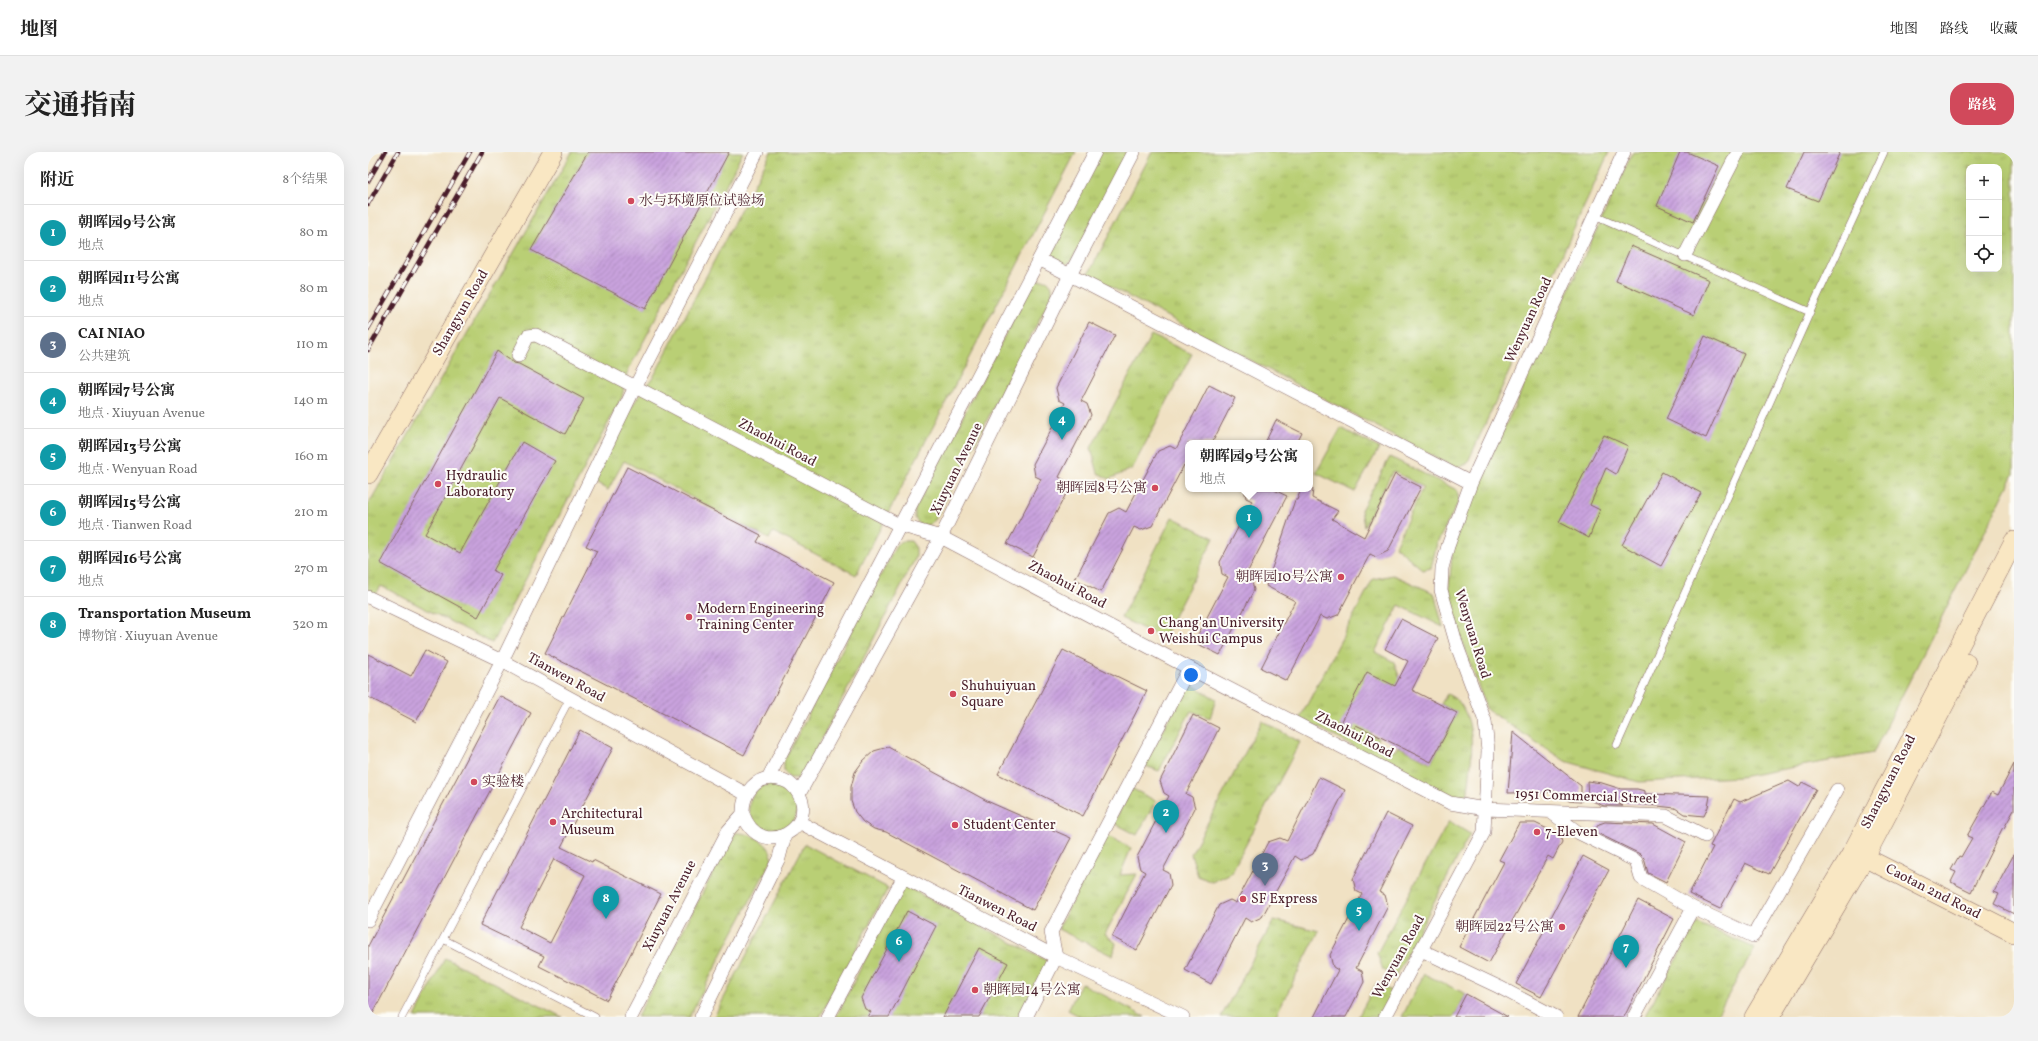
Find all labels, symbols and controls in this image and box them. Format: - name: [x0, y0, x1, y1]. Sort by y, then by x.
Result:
- text: 地图: [20, 17, 58, 43]
- text: 地图: [1890, 20, 1918, 39]
- text: 路线: [1940, 20, 1968, 39]
- text: 收藏: [1990, 20, 2018, 39]
- button: 路线: [1950, 83, 2014, 125]
- text: 交通指南: [24, 87, 136, 126]
- map controls: [1966, 164, 2002, 272]
- button: +: [1966, 164, 2002, 200]
- text: 附近: [40, 169, 74, 192]
- text: 8个结果: [282, 171, 328, 189]
- place label: 水与环境原位试验场: [639, 192, 765, 211]
- marker: 水与环境原位试验场: [626, 196, 636, 206]
- button: −: [1966, 200, 2002, 236]
- text: 朝晖园9号公寓: [78, 213, 176, 234]
- text: 1: [50, 224, 56, 242]
- text: 80 m: [299, 224, 328, 242]
- button: locate: [1966, 236, 2002, 272]
- text: 地点: [78, 237, 104, 255]
- street label: Shangyun Road: [429, 266, 493, 360]
- text: 朝晖园11号公寓: [78, 269, 180, 290]
- street label: Wenyuan Road: [1501, 274, 1557, 366]
- text: 2: [50, 280, 56, 298]
- text: 80 m: [299, 280, 328, 298]
- text: 地点: [78, 293, 104, 311]
- text: CAI NIAO: [78, 324, 145, 345]
- text: 3: [50, 336, 56, 354]
- text: 110 m: [296, 336, 328, 354]
- text: 公共建筑: [78, 348, 130, 366]
- text: 朝晖园7号公寓: [78, 381, 175, 402]
- text: 4: [49, 392, 57, 410]
- text: 140 m: [294, 392, 328, 410]
- text: 地点 · Xiuyuan Avenue: [78, 405, 205, 423]
- pin: 4: [1049, 407, 1075, 440]
- street label: Zhaohui Road: [734, 414, 820, 472]
- street label: Xiuyuan Avenue: [926, 419, 988, 518]
- text: 朝晖园13号公寓: [78, 437, 182, 458]
- popup: [1185, 440, 1313, 492]
- text: 朝晖园9号公寓: [1200, 447, 1298, 468]
- text: 5: [50, 448, 56, 466]
- text: 160 m: [294, 448, 328, 466]
- text: 地点 · Wenyuan Road: [78, 461, 198, 479]
- place label: Hydraulic Laboratory: [446, 467, 515, 502]
- text: 地点: [1200, 471, 1226, 489]
- marker: Hydraulic Laboratory: [433, 479, 443, 489]
- place label: 朝晖园8号公寓: [1056, 479, 1147, 498]
- marker: 朝晖园8号公寓: [1150, 483, 1160, 493]
- text: 朝晖园15号公寓: [78, 493, 181, 514]
- text: 6: [49, 504, 57, 522]
- text: 210 m: [294, 504, 328, 522]
- pin: 1: [1236, 505, 1262, 538]
- text: 地点 · Tianwen Road: [78, 517, 192, 535]
- text: 朝晖园16号公寓: [78, 549, 182, 570]
- street label: Zhaohui Road: [1024, 556, 1110, 614]
- text: 7: [50, 560, 56, 578]
- text: 270 m: [294, 560, 328, 578]
- place label: 朝晖园10号公寓: [1235, 568, 1333, 587]
- marker: 朝晖园10号公寓: [1336, 572, 1346, 582]
- text: 地点: [78, 573, 104, 591]
- street label: Wenyuan Road: [1449, 587, 1495, 681]
- place label: Modern Engineering Training Center: [697, 600, 824, 635]
- text: Transportation Museum: [78, 604, 251, 625]
- marker: Modern Engineering Training Center: [684, 612, 694, 622]
- place label: Chang'an University Weishui Campus: [1159, 614, 1285, 649]
- text: 8: [49, 616, 57, 634]
- text: 320 m: [293, 616, 328, 634]
- marker: Chang'an University Weishui Campus: [1146, 626, 1156, 636]
- text: 博物馆 · Xiuyuan Avenue: [78, 628, 218, 646]
- street label: Tianwen Road: [524, 649, 609, 707]
- your location: [1181, 665, 1201, 685]
- place label: Shuhuiyuan Square: [961, 677, 1036, 712]
- marker: Shuhuiyuan Square: [948, 689, 958, 699]
- street label: Zhaohui Road: [1311, 707, 1397, 763]
- street label: Shangyuan Road: [1857, 731, 1921, 833]
- place label: 实验楼: [482, 773, 524, 792]
- marker: 实验楼: [469, 777, 479, 787]
- street label: 1951 Commercial Street: [1514, 785, 1658, 809]
- pin: 2: [1153, 800, 1179, 833]
- place label: Architectural Museum: [561, 805, 643, 840]
- place label: Student Center: [963, 816, 1056, 835]
- marker: Architectural Museum: [548, 817, 558, 827]
- marker: Student Center: [950, 820, 960, 830]
- place label: 7-Eleven: [1545, 823, 1598, 842]
- marker: 7-Eleven: [1532, 827, 1542, 837]
- pin: 3: [1252, 853, 1278, 886]
- street label: Xiuyuan Avenue: [639, 857, 701, 955]
- street label: Caotan 2nd Road: [1882, 860, 1984, 924]
- street label: Tianwen Road: [954, 881, 1040, 937]
- pin: 8: [593, 886, 619, 919]
- place label: SF Express: [1251, 890, 1318, 909]
- marker: SF Express: [1238, 894, 1248, 904]
- pin: 5: [1346, 898, 1372, 931]
- street label: Wenyuan Road: [1368, 912, 1430, 1002]
- place label: 朝晖园22号公寓: [1455, 918, 1554, 937]
- marker: 朝晖园22号公寓: [1557, 922, 1567, 932]
- pin: 6: [886, 929, 912, 962]
- pin: 7: [1613, 935, 1639, 968]
- place label: 朝晖园14号公寓: [983, 981, 1081, 1000]
- marker: 朝晖园14号公寓: [970, 985, 980, 995]

